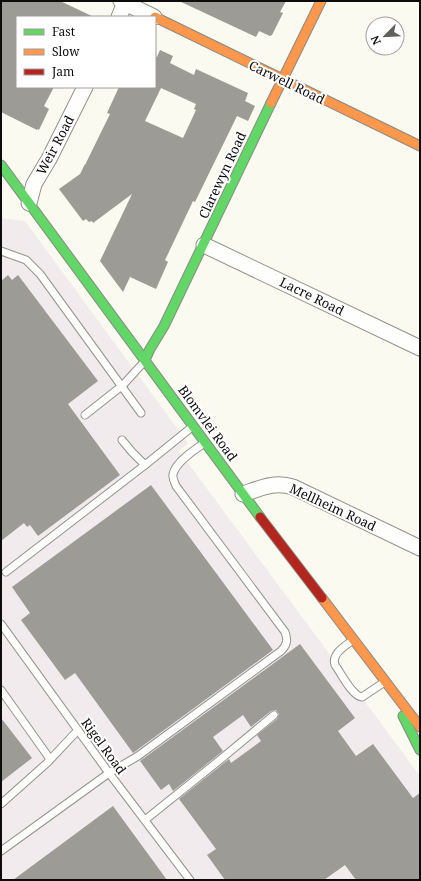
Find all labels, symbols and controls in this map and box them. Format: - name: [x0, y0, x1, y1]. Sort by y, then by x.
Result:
- legend: [16, 16, 156, 88]
- north arrow: [365, 16, 405, 56]
- text: Fast: [52, 23, 75, 40]
- text: N: [367, 33, 384, 47]
- text: Slow: [52, 43, 80, 60]
- street label: Carwell Road: [246, 56, 328, 108]
- text: Jam: [51, 63, 74, 80]
- street label: Weir Road: [32, 112, 78, 178]
- street label: Clarewyn Road: [194, 129, 250, 221]
- street label: Lacre Road: [277, 273, 347, 319]
- street label: Blomvlei Road: [174, 381, 242, 465]
- street label: Mellheim Road: [287, 479, 379, 535]
- street label: Rigel Road: [78, 714, 131, 778]

